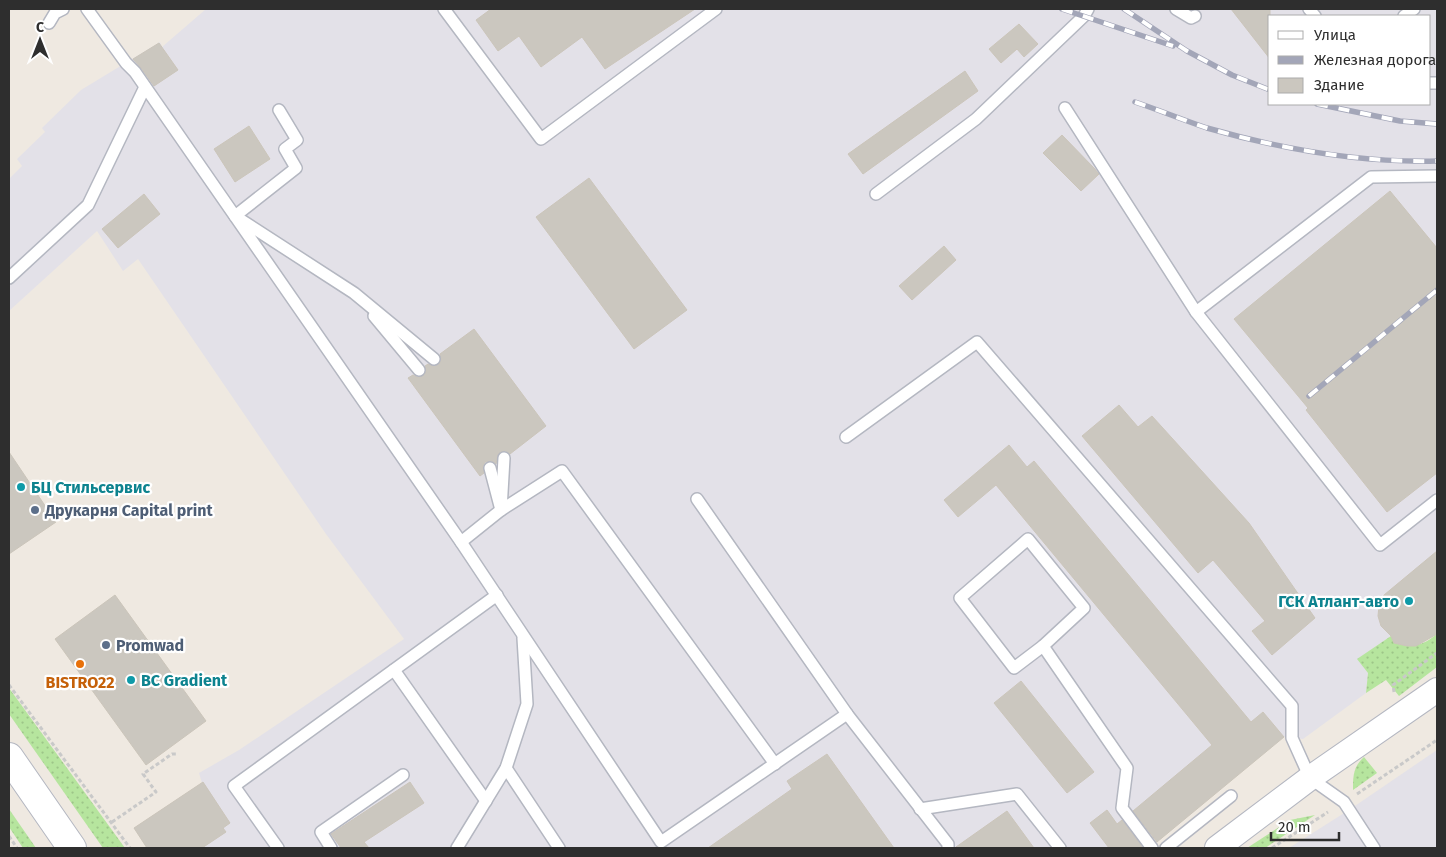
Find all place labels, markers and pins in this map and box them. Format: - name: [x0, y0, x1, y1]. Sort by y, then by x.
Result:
- place label: БЦ Стильсервис: [31, 478, 150, 497]
- marker: БЦ Стильсервис: [15, 481, 27, 493]
- place label: Друкарня Capital print: [44, 501, 213, 520]
- marker: Друкарня Capital print: [29, 504, 41, 516]
- place label: ГСК Атлант-авто: [1278, 592, 1399, 611]
- marker: ГСК Атлант-авто: [1403, 595, 1415, 607]
- place label: Promwad: [116, 636, 184, 655]
- marker: Promwad: [100, 639, 112, 651]
- marker: BISTRO22: [74, 658, 86, 670]
- place label: BC Gradient: [141, 671, 228, 690]
- place label: BISTRO22: [46, 673, 114, 692]
- marker: BC Gradient: [125, 674, 137, 686]

